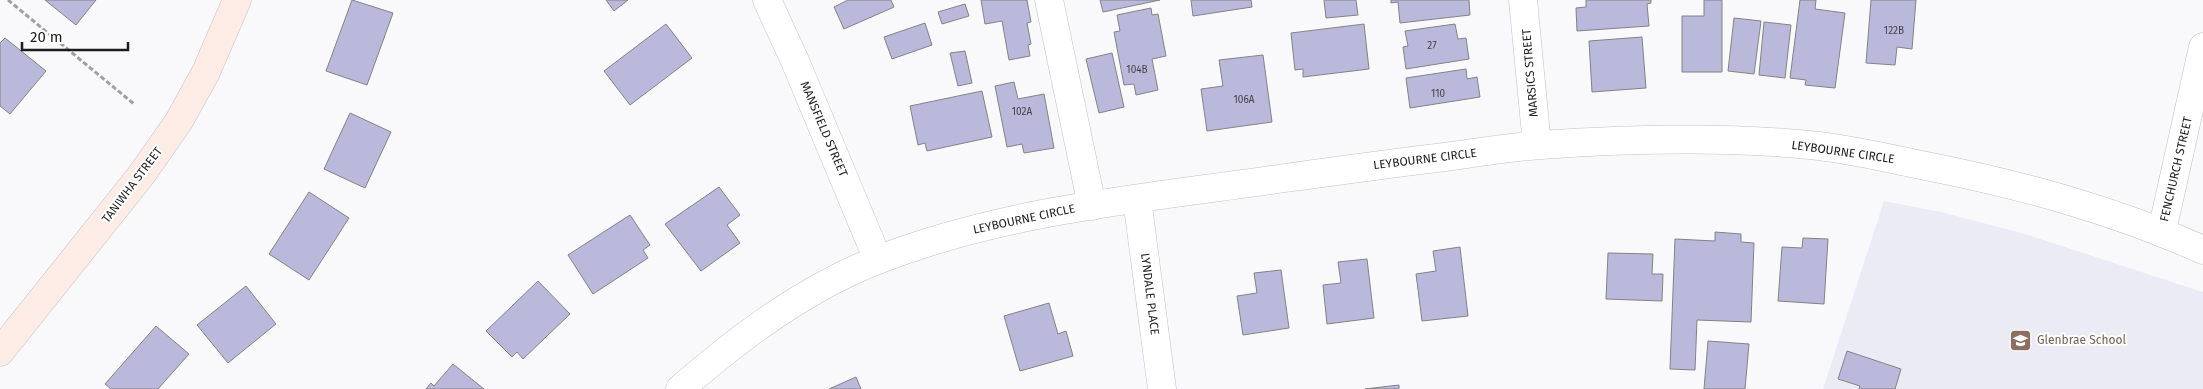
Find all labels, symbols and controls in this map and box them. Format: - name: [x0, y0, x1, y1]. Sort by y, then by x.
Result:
- scale bar: [22, 20, 129, 52]
- house number: 122B: [1884, 25, 1904, 37]
- street label: MARSICS STREET: [1519, 27, 1541, 118]
- text: 20 m: [30, 28, 63, 46]
- house number: 27: [1427, 40, 1437, 52]
- house number: 104B: [1126, 64, 1148, 76]
- street label: MANSFIELD STREET: [798, 79, 851, 180]
- house number: 110: [1431, 88, 1445, 100]
- house number: 106A: [1234, 94, 1255, 106]
- house number: 102A: [1012, 106, 1032, 118]
- street label: FENCHURCH STREET: [2157, 114, 2195, 223]
- street label: LEYBOURNE CIRCLE: [1790, 138, 1896, 166]
- street label: TANIWHA STREET: [99, 144, 165, 226]
- street label: LEYBOURNE CIRCLE: [1372, 146, 1478, 172]
- street label: LEYBOURNE CIRCLE: [972, 201, 1076, 237]
- street label: LYNDALE PLACE: [1138, 252, 1162, 336]
- school or university icon: Glenbrae School: [2009, 328, 2033, 352]
- place label: Glenbrae School: [2037, 333, 2127, 347]

